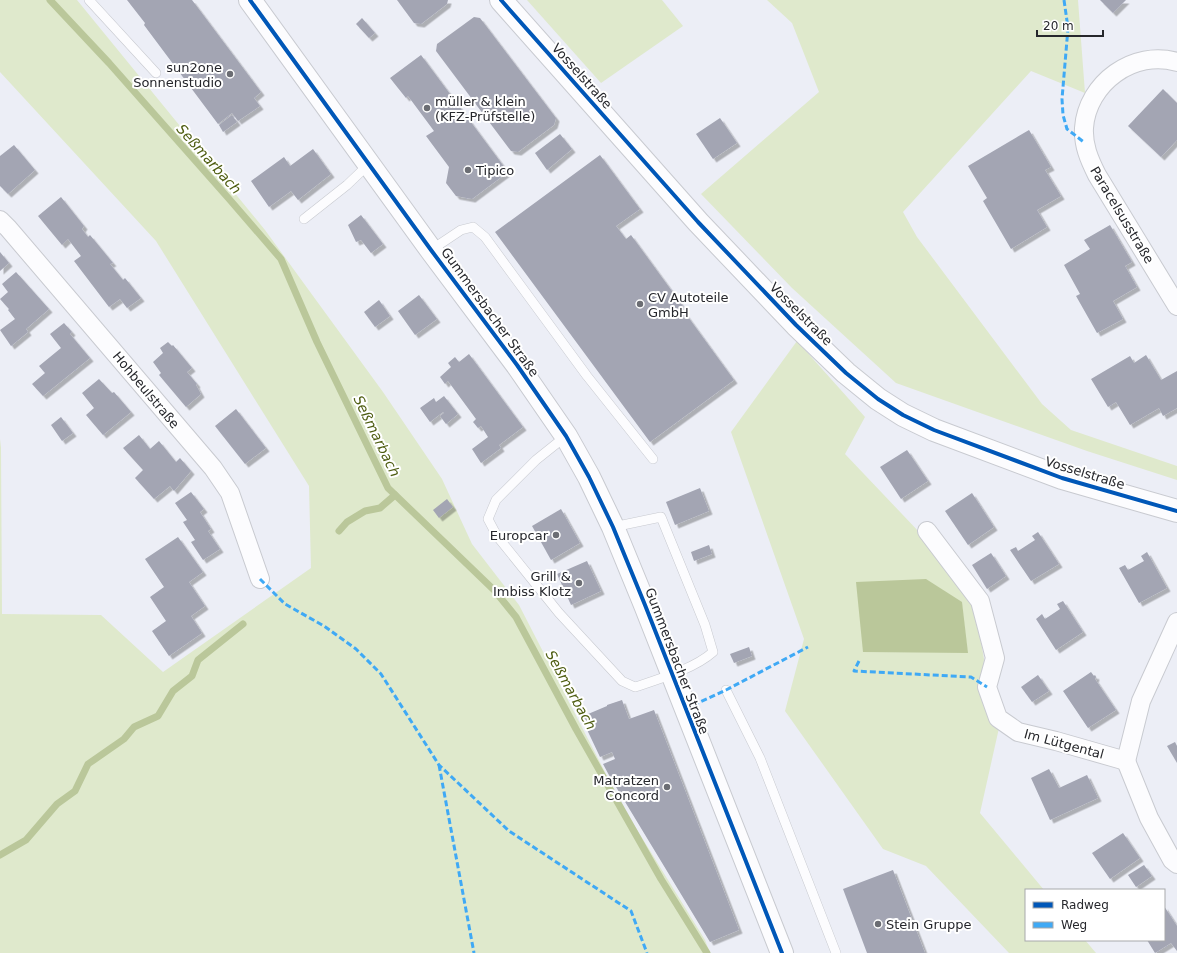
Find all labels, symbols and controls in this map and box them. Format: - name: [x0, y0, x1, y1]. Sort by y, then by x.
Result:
- scale bar: [1037, 12, 1103, 38]
- text: 20 m: [1043, 19, 1074, 33]
- street label: Vosselstraße: [549, 40, 615, 112]
- place label: sun2one Sonnenstudio: [133, 60, 222, 90]
- marker: sun2one Sonnenstudio: [225, 69, 235, 79]
- place label: müller & klein (KFZ-Prüfstelle): [435, 94, 535, 124]
- marker: müller & klein (KFZ-Prüfstelle): [422, 103, 432, 113]
- water label: Seßmarbach: [174, 121, 244, 197]
- place label: Tipico: [475, 163, 514, 178]
- street label: Paracelsusstraße: [1087, 164, 1157, 266]
- marker: Tipico: [463, 165, 473, 175]
- street label: Gummersbacher Straße: [438, 245, 542, 379]
- street label: Vosselstraße: [767, 280, 835, 348]
- place label: CV Autoteile GmbH: [648, 290, 729, 320]
- marker: CV Autoteile GmbH: [635, 299, 645, 309]
- street label: Hohbeulstraße: [110, 349, 182, 431]
- water label: Seßmarbach: [350, 393, 404, 479]
- street label: Vosselstraße: [1043, 454, 1127, 492]
- place label: Europcar: [490, 528, 549, 543]
- marker: Europcar: [551, 530, 561, 540]
- place label: Grill & Imbiss Klotz: [493, 569, 571, 599]
- marker: Grill & Imbiss Klotz: [574, 578, 584, 588]
- street label: Gummersbacher Straße: [642, 586, 712, 736]
- water label: Seßmarbach: [543, 647, 599, 733]
- street label: Im Lütgental: [1022, 726, 1106, 762]
- place label: Matratzen Concord: [593, 773, 659, 803]
- marker: Matratzen Concord: [662, 782, 672, 792]
- legend: [1025, 889, 1165, 941]
- text: Radweg: [1061, 898, 1109, 912]
- place label: Stein Gruppe: [886, 917, 972, 932]
- text: Weg: [1061, 918, 1087, 932]
- marker: Stein Gruppe: [873, 919, 883, 929]

